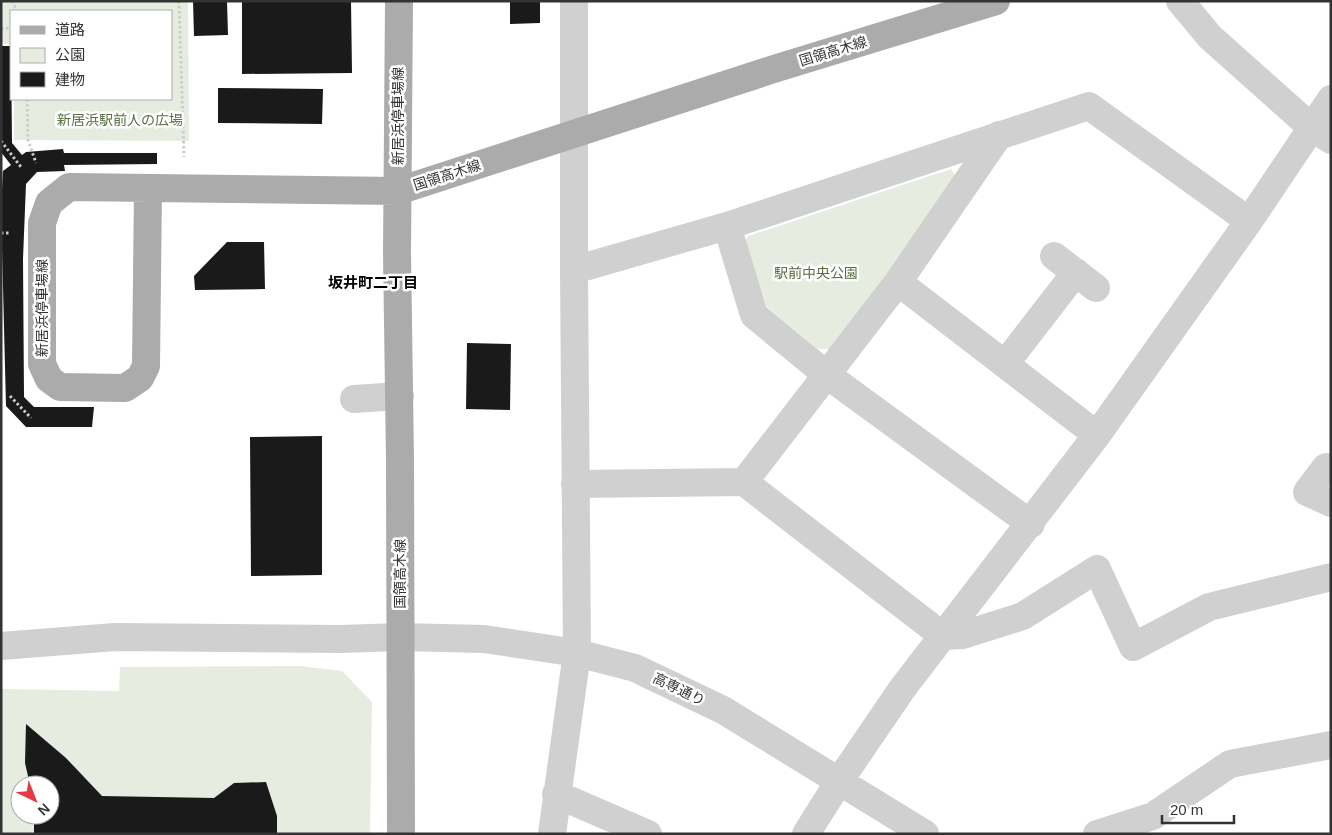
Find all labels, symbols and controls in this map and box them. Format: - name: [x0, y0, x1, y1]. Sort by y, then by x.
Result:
- legend: [10, 10, 172, 100]
- text: 道路: [55, 21, 85, 38]
- street label: 国領高木線: [797, 33, 869, 69]
- text: 公園: [55, 46, 85, 63]
- street label: 新居浜停車場線: [390, 67, 406, 165]
- text: 建物: [55, 71, 85, 88]
- park label: 新居浜駅前人の広場: [57, 112, 183, 128]
- street label: 国領高木線: [411, 157, 483, 193]
- street label: 新居浜停車場線: [34, 259, 50, 357]
- park label: 駅前中央公園: [774, 265, 858, 281]
- district label: 坂井町二丁目: [328, 274, 418, 291]
- street label: 国領高木線: [392, 539, 408, 609]
- street label: 高専通り: [650, 670, 708, 708]
- north arrow: [10, 775, 60, 825]
- scale bar: [1162, 792, 1234, 824]
- text: N: [35, 800, 53, 819]
- text: 20 m: [1170, 801, 1203, 818]

